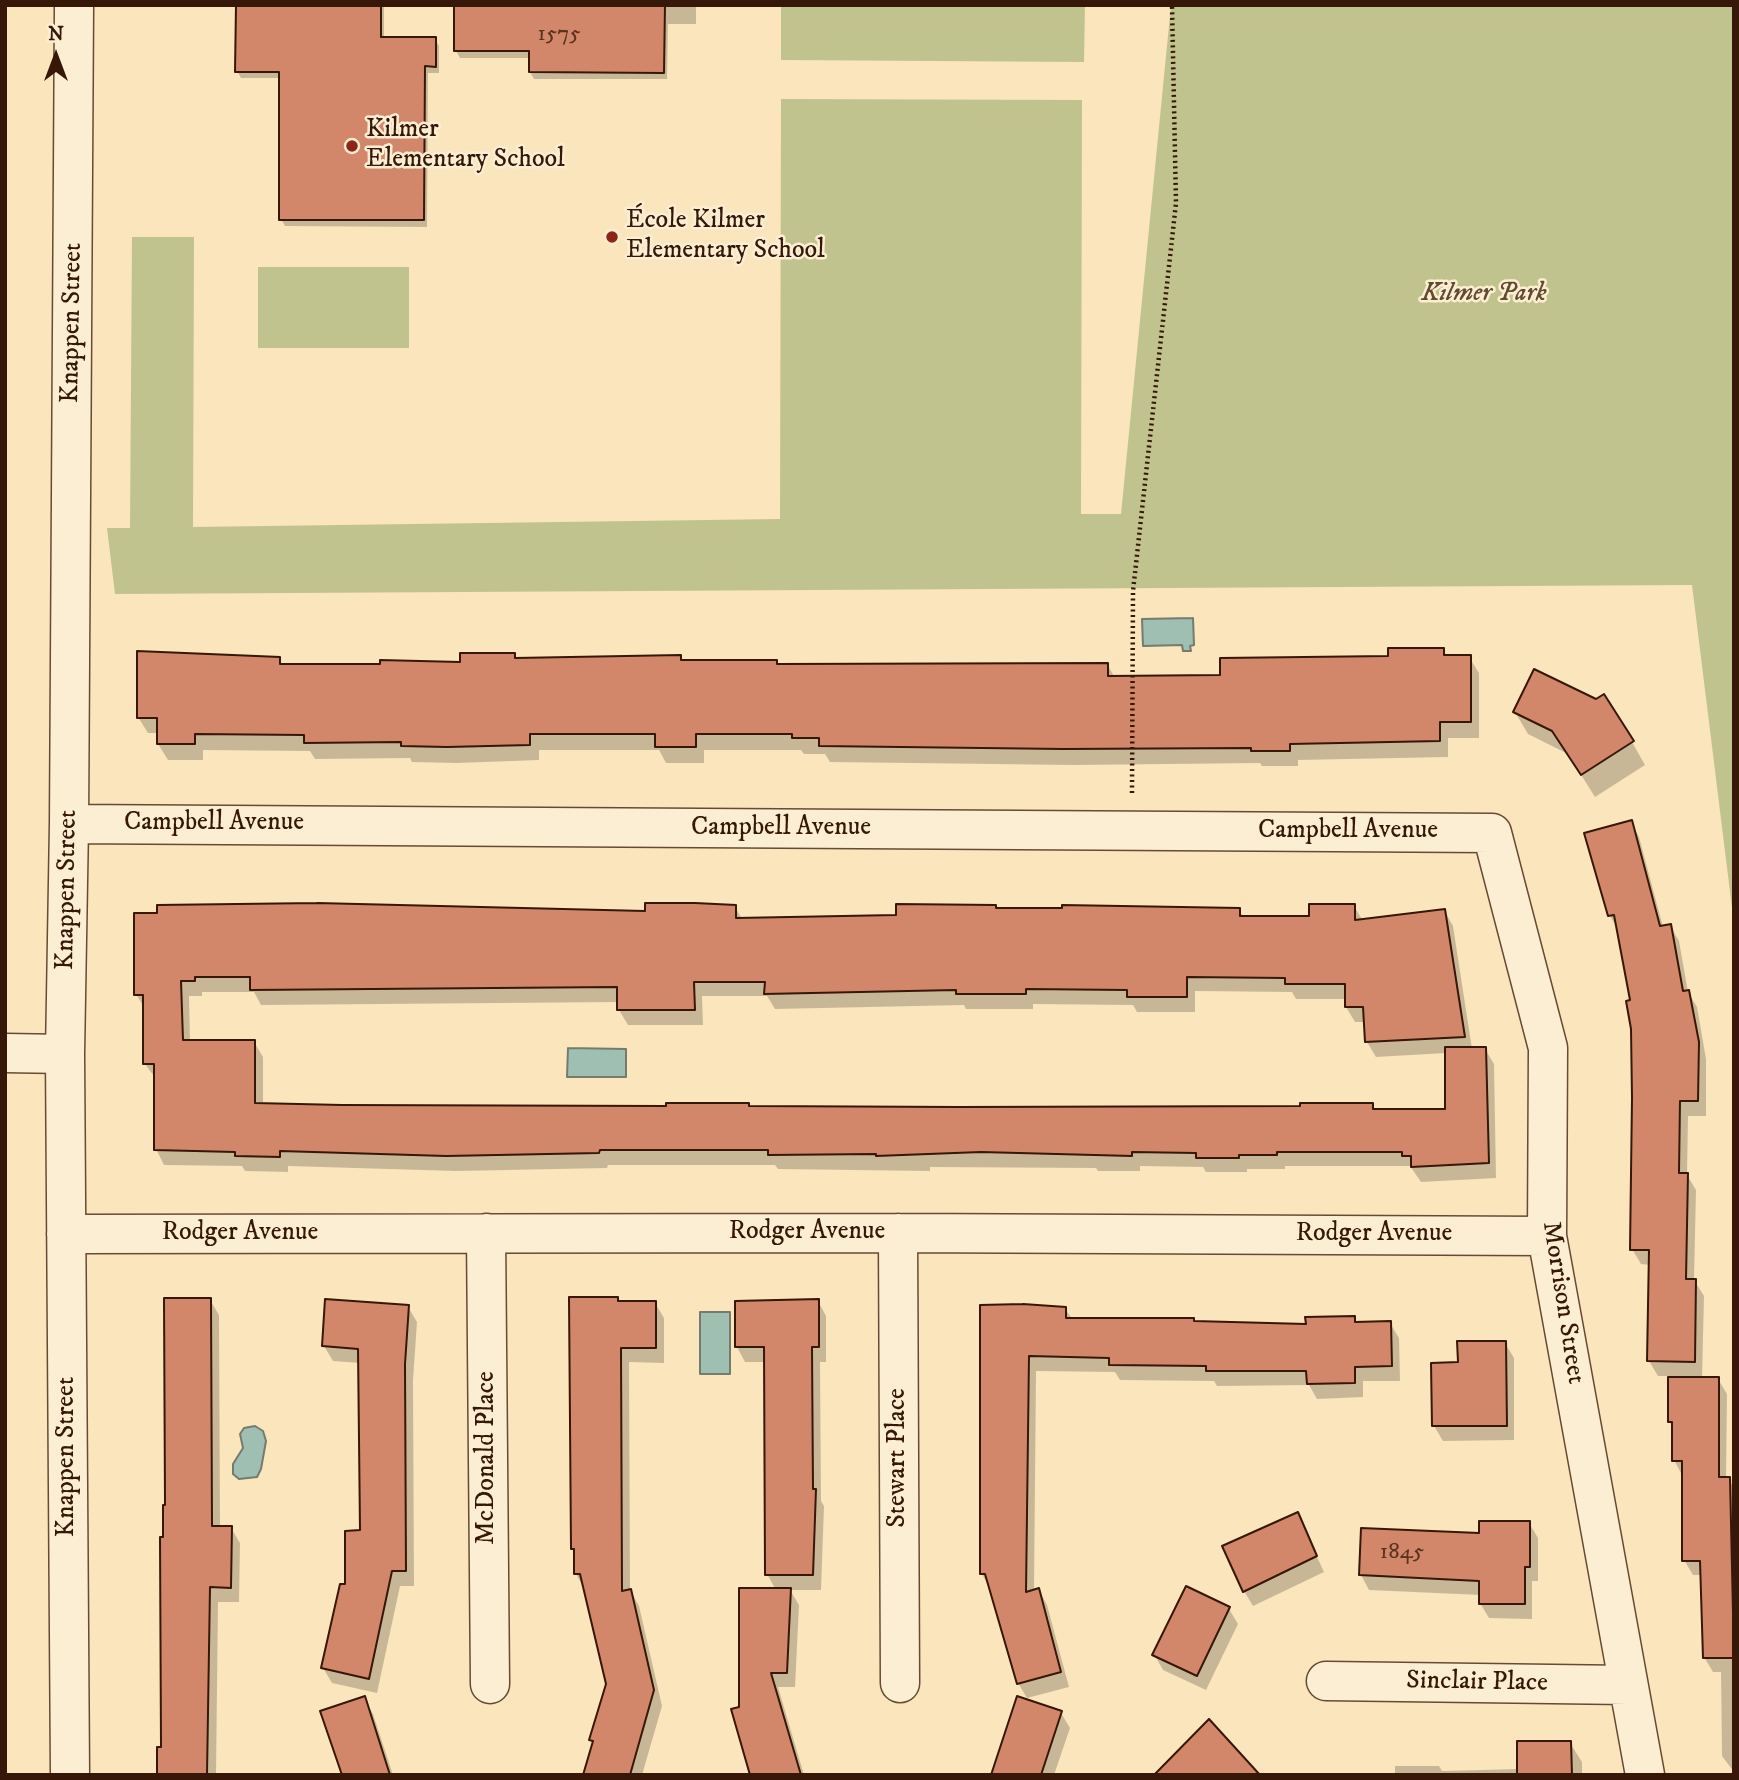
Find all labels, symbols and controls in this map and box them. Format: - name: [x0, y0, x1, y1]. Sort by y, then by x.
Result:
- north arrow: [21, 21, 91, 91]
- house number: 1575: [537, 21, 581, 49]
- text: N: [48, 23, 64, 46]
- place label: Kilmer Elementary School: [366, 115, 565, 176]
- marker: Kilmer Elementary School: [344, 138, 360, 154]
- place label: École Kilmer Elementary School: [626, 206, 825, 268]
- marker: École Kilmer Elementary School: [604, 229, 620, 245]
- street label: Knappen Street: [56, 243, 90, 403]
- park label: Kilmer Park: [1421, 279, 1547, 311]
- street label: Campbell Avenue: [124, 808, 304, 840]
- street label: Knappen Street: [51, 810, 85, 970]
- street label: Campbell Avenue: [691, 813, 871, 845]
- street label: Campbell Avenue: [1258, 816, 1438, 848]
- street label: Rodger Avenue: [729, 1217, 885, 1249]
- street label: Rodger Avenue: [162, 1218, 318, 1250]
- street label: Rodger Avenue: [1296, 1219, 1452, 1251]
- street label: Morrison Street: [1534, 1220, 1590, 1386]
- street label: McDonald Place: [472, 1371, 504, 1545]
- street label: Knappen Street: [52, 1377, 84, 1537]
- street label: Stewart Place: [883, 1388, 915, 1528]
- house number: 1845: [1380, 1539, 1424, 1567]
- street label: Sinclair Place: [1406, 1666, 1548, 1700]

